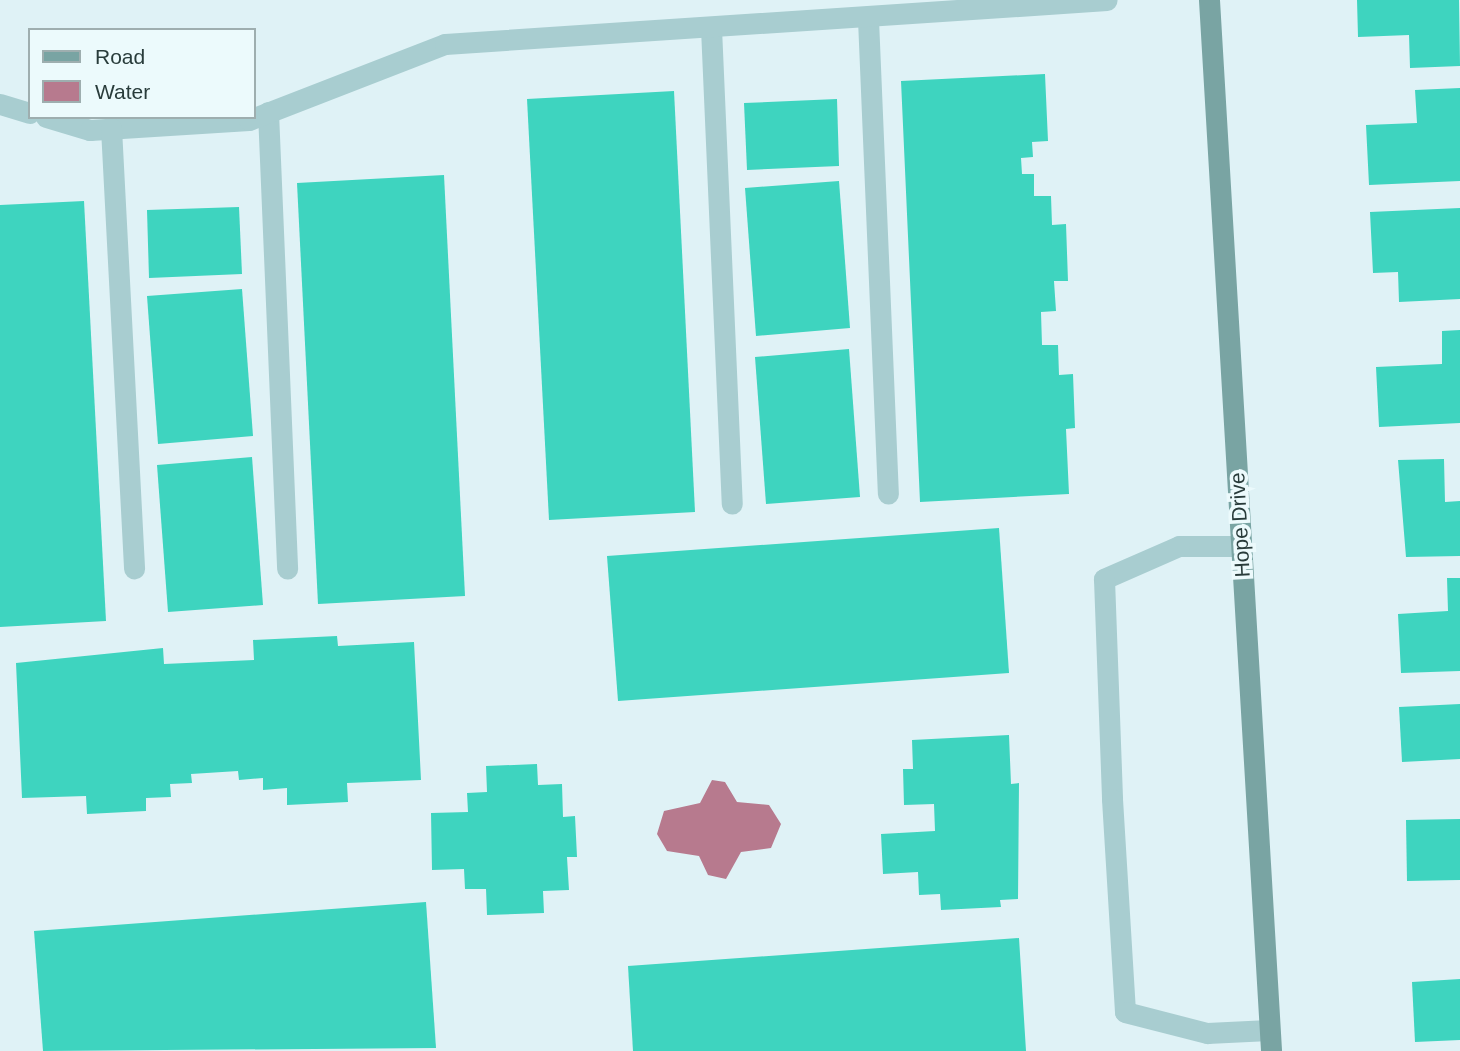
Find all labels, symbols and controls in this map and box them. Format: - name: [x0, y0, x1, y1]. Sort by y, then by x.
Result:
- legend: [28, 28, 256, 119]
- text: Road: [95, 45, 145, 68]
- text: Water: [95, 80, 150, 103]
- street label: Hope Drive: [1225, 472, 1255, 578]

